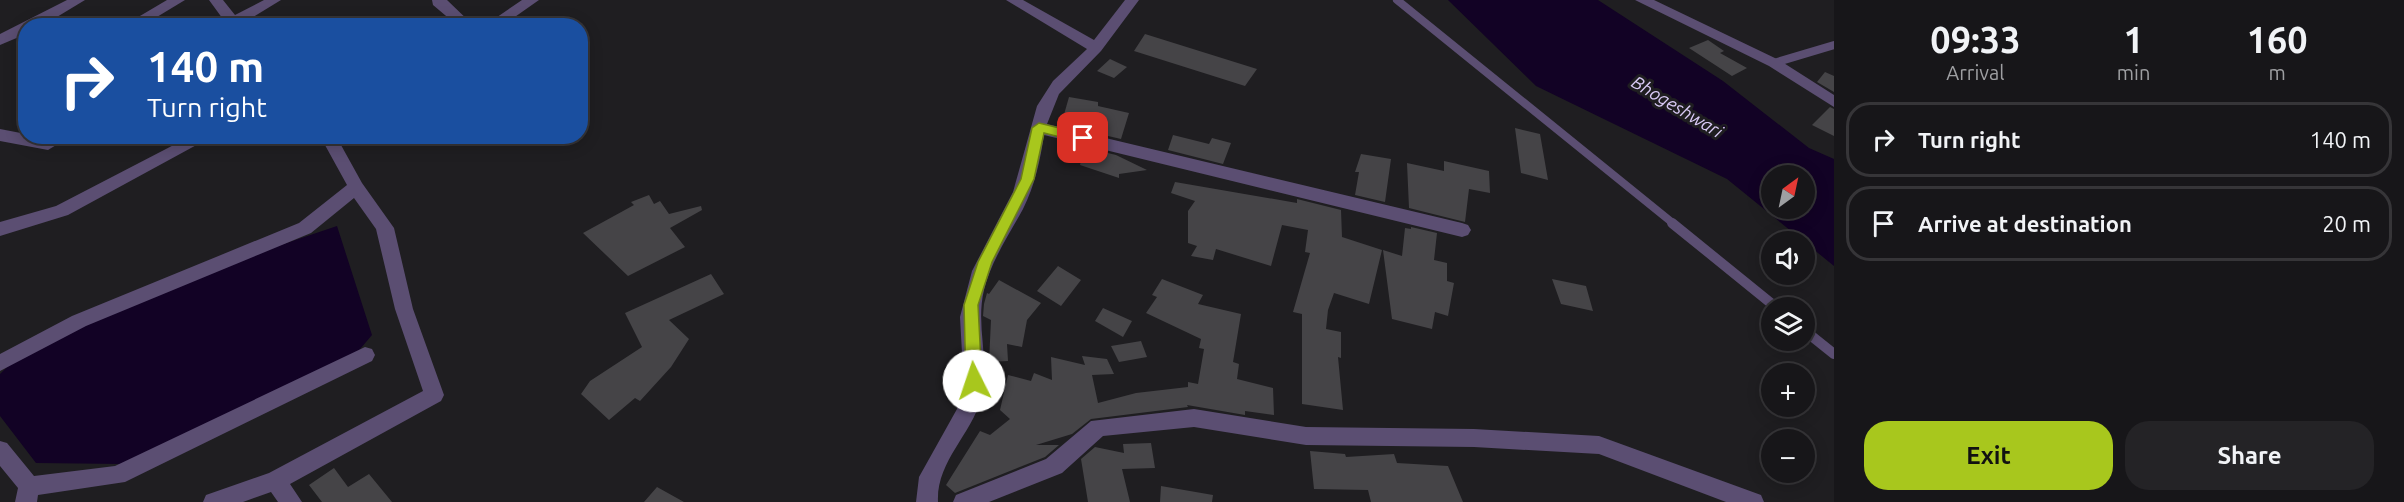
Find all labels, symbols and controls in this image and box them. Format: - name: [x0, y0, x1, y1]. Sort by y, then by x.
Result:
- text: 09:33: [1930, 19, 2020, 60]
- text: 1: [2123, 19, 2144, 60]
- text: 160: [2247, 19, 2308, 60]
- icon: right: [48, 42, 126, 120]
- text: 140 m: [147, 43, 264, 90]
- text: Arrival: [1946, 61, 2005, 84]
- text: min: [2117, 61, 2150, 84]
- text: m: [2269, 61, 2286, 84]
- water label: Bhogeshwari: [1629, 71, 1727, 141]
- text: Turn right: [147, 92, 267, 122]
- pin: [1057, 112, 1108, 163]
- icon: arrive: [1066, 121, 1099, 154]
- icon: right: [1867, 123, 1900, 156]
- text: Turn right: [1918, 127, 2020, 152]
- text: 140 m: [2310, 127, 2371, 152]
- north arrow: [1761, 165, 1815, 219]
- map controls: [1761, 165, 1815, 483]
- icon: arrive: [1867, 207, 1900, 240]
- text: Arrive at destination: [1918, 211, 2132, 236]
- text: 20 m: [2322, 211, 2371, 236]
- button: sound: [1761, 231, 1815, 285]
- button: layers: [1761, 297, 1815, 351]
- position arrow: [942, 349, 1006, 413]
- button: +: [1761, 363, 1815, 417]
- button: Exit: [1864, 421, 2113, 490]
- button: Share: [2125, 421, 2374, 490]
- button: −: [1761, 429, 1815, 483]

